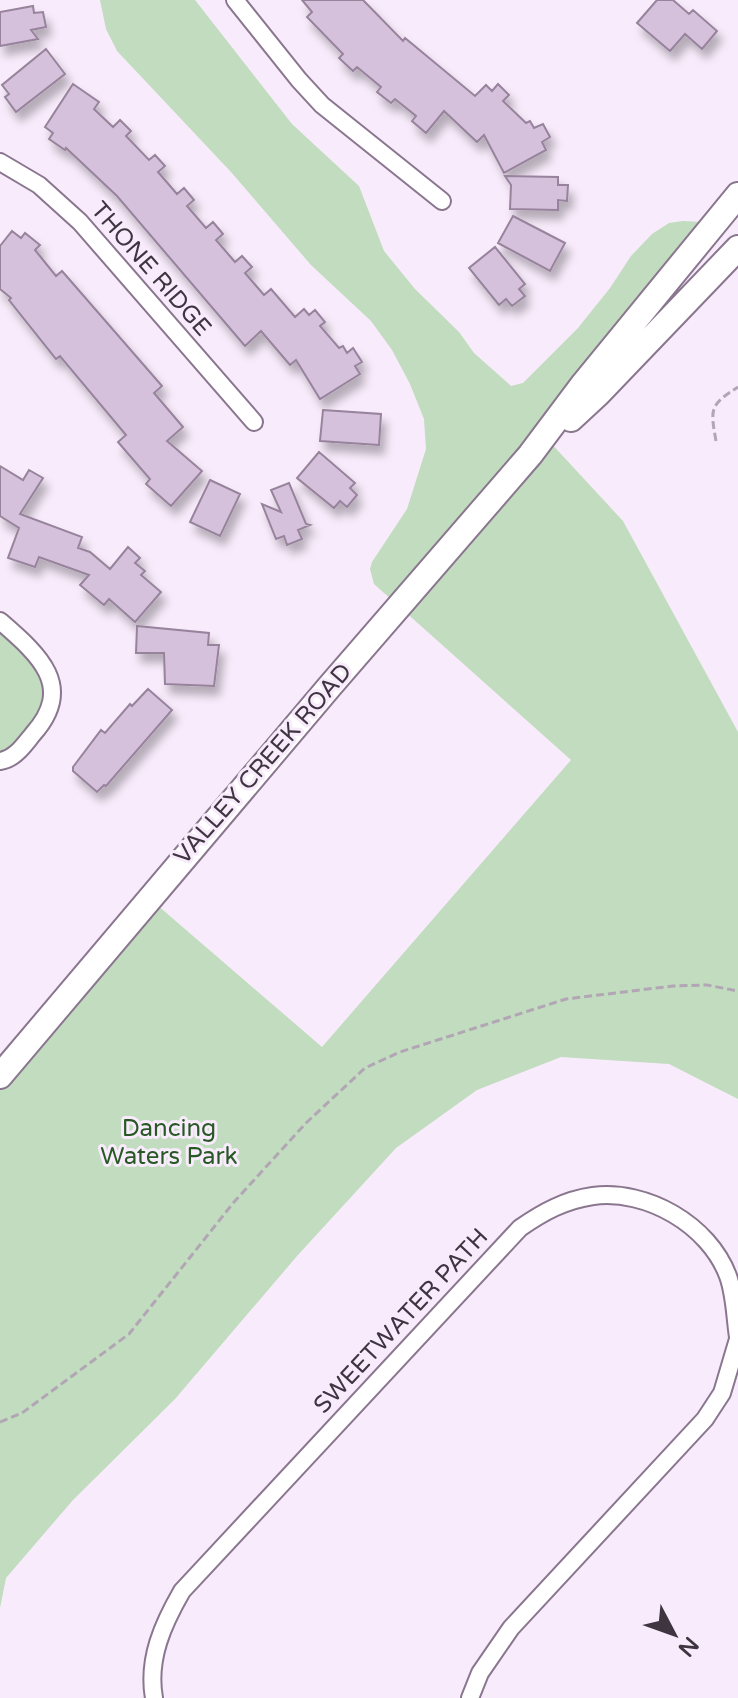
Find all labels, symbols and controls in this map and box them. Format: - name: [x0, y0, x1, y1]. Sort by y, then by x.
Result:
- street label: THONE RIDGE: [85, 196, 217, 342]
- street label: VALLEY CREEK ROAD: [168, 658, 358, 870]
- park label: Dancing Waters Park: [100, 1114, 238, 1171]
- street label: SWEETWATER PATH: [308, 1222, 494, 1420]
- north arrow: [634, 1594, 714, 1674]
- text: N: [673, 1631, 704, 1662]

